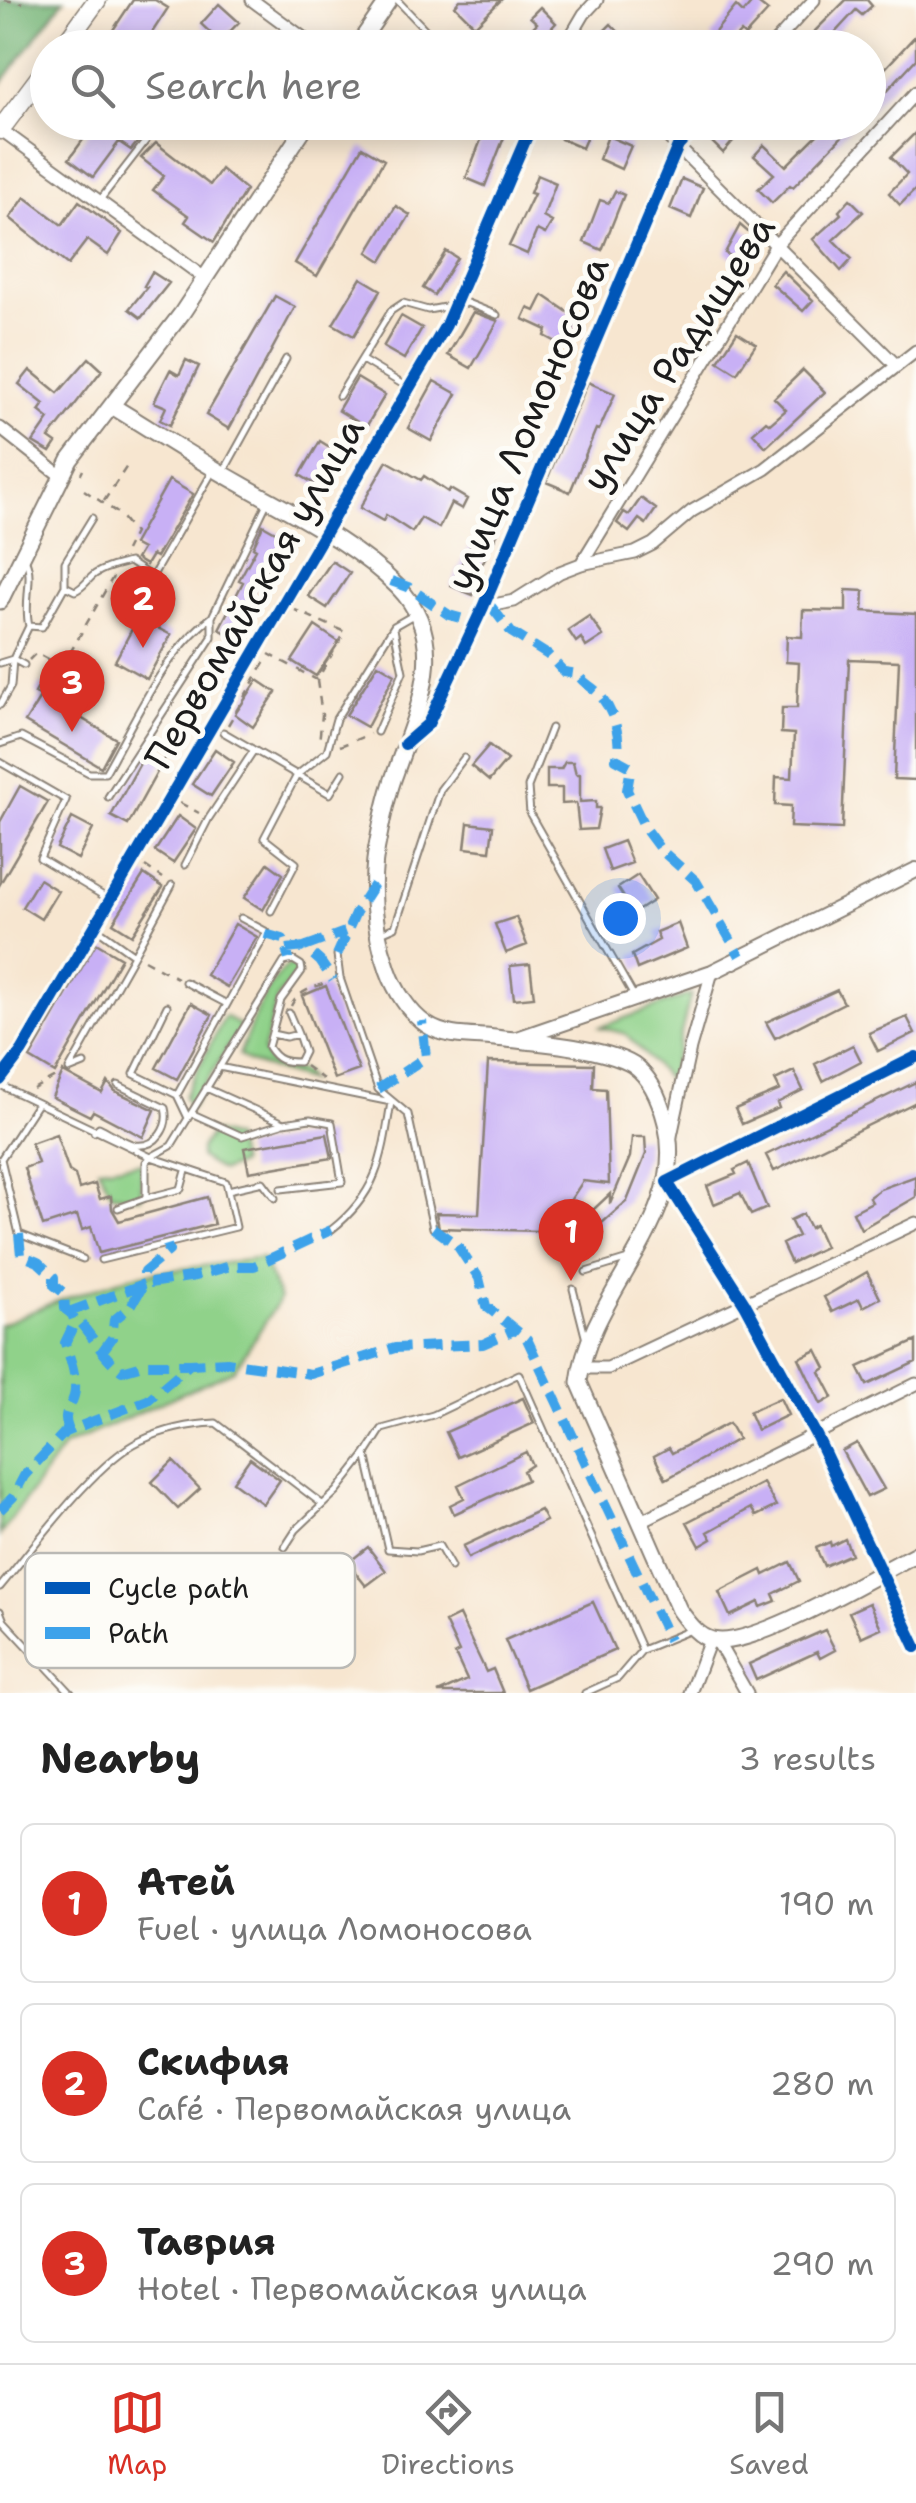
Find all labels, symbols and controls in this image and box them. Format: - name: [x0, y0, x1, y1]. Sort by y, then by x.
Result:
- search box: [30, 30, 886, 140]
- icon: search: [65, 58, 120, 113]
- text: Search here: [145, 60, 362, 111]
- street label: улица Радищева: [570, 205, 787, 501]
- street label: улица Ломоносова: [434, 248, 621, 598]
- street label: Первомайская улица: [132, 407, 376, 778]
- pin: 2: [110, 566, 176, 648]
- pin: 3: [40, 650, 104, 732]
- your location: [595, 893, 646, 944]
- pin: 1: [538, 1198, 604, 1281]
- legend: [25, 1553, 355, 1668]
- text: Cycle path: [108, 1569, 250, 1607]
- text: Path: [108, 1614, 169, 1652]
- text: Nearby: [40, 1730, 200, 1786]
- text: 3 results: [739, 1737, 876, 1780]
- text: Атей: [137, 1856, 235, 1907]
- text: 1: [67, 1882, 82, 1925]
- text: 190 m: [779, 1882, 874, 1925]
- text: Fuel · улица Ломоносова: [137, 1907, 532, 1950]
- text: Скифия: [137, 2036, 290, 2087]
- text: 2: [63, 2062, 86, 2105]
- text: 280 m: [770, 2062, 874, 2105]
- text: Café · Первомайская улица: [137, 2087, 571, 2130]
- text: Таврия: [137, 2216, 276, 2267]
- text: 3: [63, 2242, 86, 2285]
- text: 290 m: [771, 2242, 874, 2285]
- text: Hotel · Первомайская улица: [137, 2267, 587, 2310]
- tab: Map: [107, 2385, 167, 2483]
- tab: Directions: [382, 2385, 515, 2483]
- tab: Saved: [729, 2385, 809, 2483]

